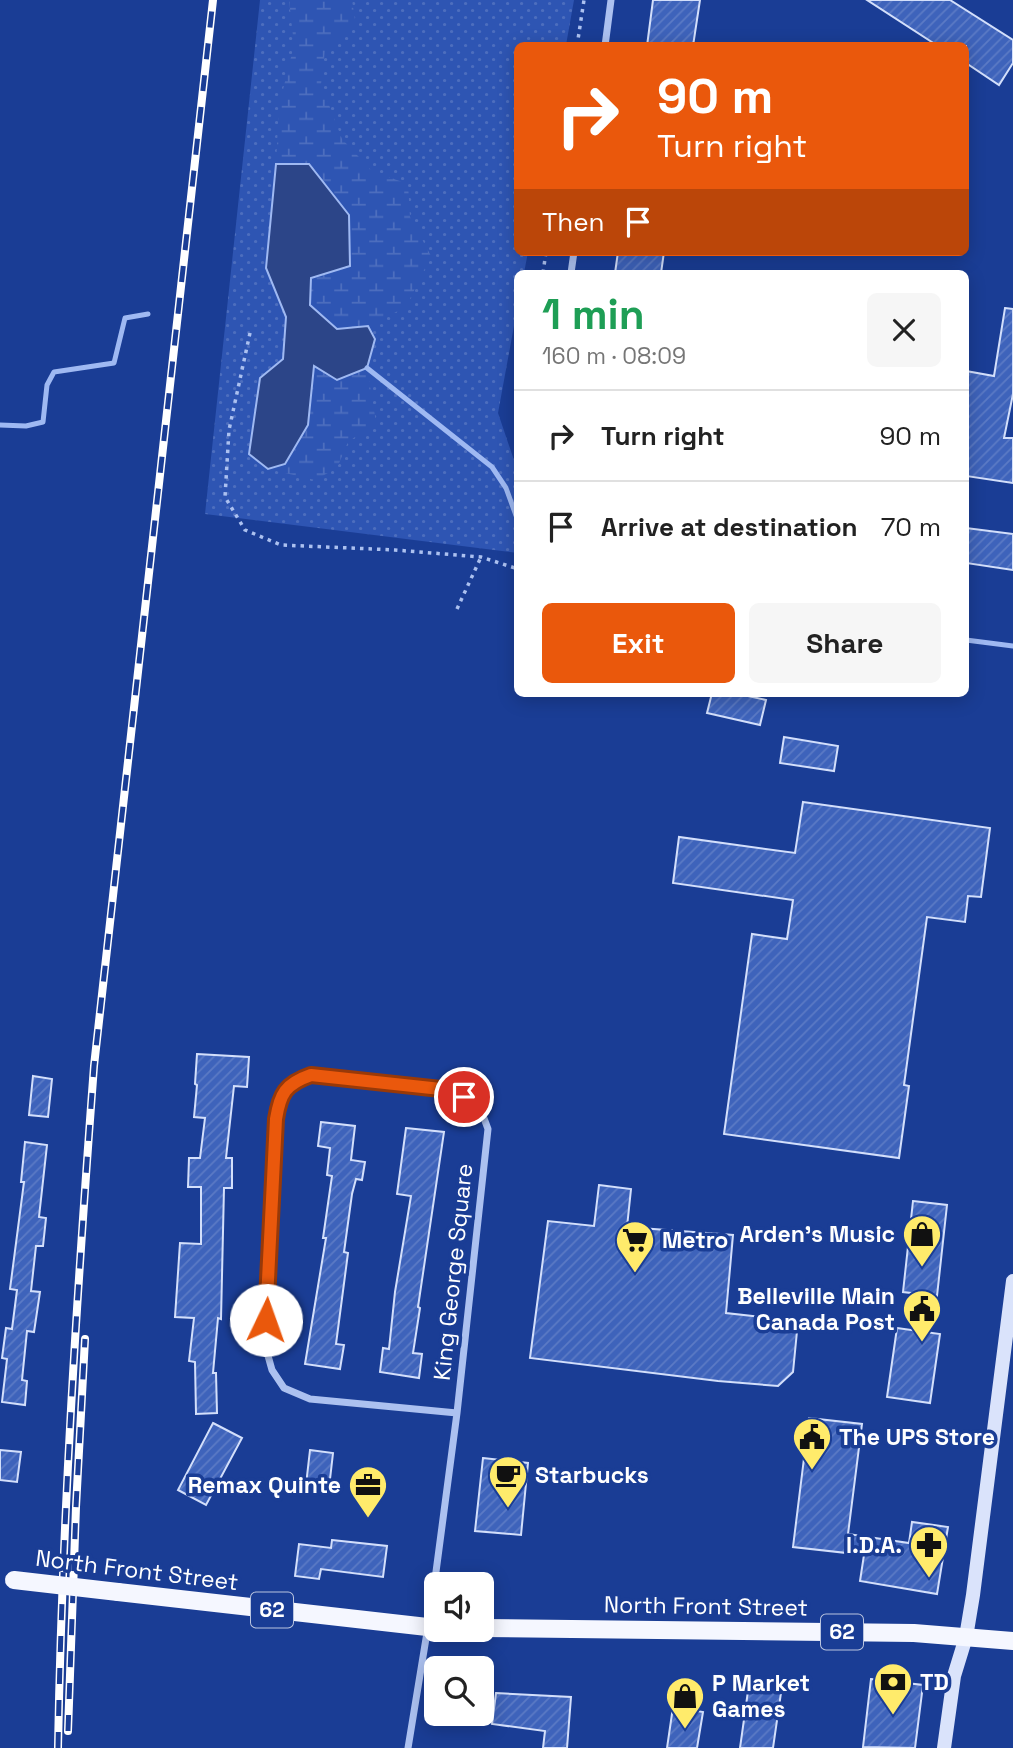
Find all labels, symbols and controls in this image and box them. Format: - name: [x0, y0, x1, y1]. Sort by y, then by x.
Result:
- text: 90 m: [657, 65, 773, 127]
- icon: right: [542, 70, 633, 161]
- text: Turn right: [657, 126, 807, 166]
- icon: arrive: [619, 203, 657, 241]
- text: Then: [542, 205, 605, 239]
- text: 1 min: [542, 288, 645, 341]
- button: close: [867, 293, 941, 367]
- text: 160 m · 08:09: [542, 341, 686, 371]
- icon: right: [542, 417, 580, 455]
- text: Turn right: [601, 419, 725, 453]
- text: 90 m: [879, 419, 941, 453]
- icon: arrive: [542, 508, 580, 546]
- text: Arrive at destination: [601, 510, 858, 544]
- text: 70 m: [881, 510, 941, 544]
- button: Exit: [542, 603, 735, 683]
- button: Share: [749, 603, 941, 683]
- pin: [434, 1067, 494, 1127]
- icon: arrive: [445, 1078, 483, 1116]
- street label: King George Square: [427, 1162, 479, 1382]
- shop icon: Arden's Music: [901, 1213, 943, 1268]
- supermarket icon: Metro: [614, 1219, 656, 1274]
- place label: Arden's Music: [739, 1219, 895, 1249]
- place label: Metro: [662, 1225, 728, 1255]
- place label: Belleville Main Canada Post: [737, 1281, 895, 1337]
- position arrow: [229, 1283, 303, 1357]
- public building icon: Belleville Main Canada Post: [901, 1288, 943, 1343]
- public building icon: The UPS Store: [791, 1416, 833, 1471]
- place label: The UPS Store: [839, 1422, 995, 1452]
- cafe icon: Starbucks: [487, 1454, 529, 1509]
- place label: Starbucks: [535, 1460, 649, 1490]
- office icon: Remax Quinte: [347, 1464, 389, 1519]
- place label: Remax Quinte: [188, 1470, 341, 1500]
- pharmacy icon: I.D.A.: [908, 1524, 950, 1579]
- place label: I.D.A.: [846, 1530, 902, 1560]
- street label: North Front Street: [34, 1543, 240, 1597]
- map controls: [424, 1572, 494, 1726]
- button: sound: [424, 1572, 494, 1642]
- street label: North Front Street: [604, 1589, 808, 1623]
- road number: 62: [251, 1592, 293, 1628]
- road number: 62: [821, 1614, 863, 1650]
- button: search: [424, 1656, 494, 1726]
- bank icon: TD: [872, 1661, 914, 1716]
- place label: TD: [920, 1667, 949, 1697]
- place label: P Market Games: [712, 1668, 810, 1724]
- shop icon: P Market Games: [664, 1675, 706, 1730]

